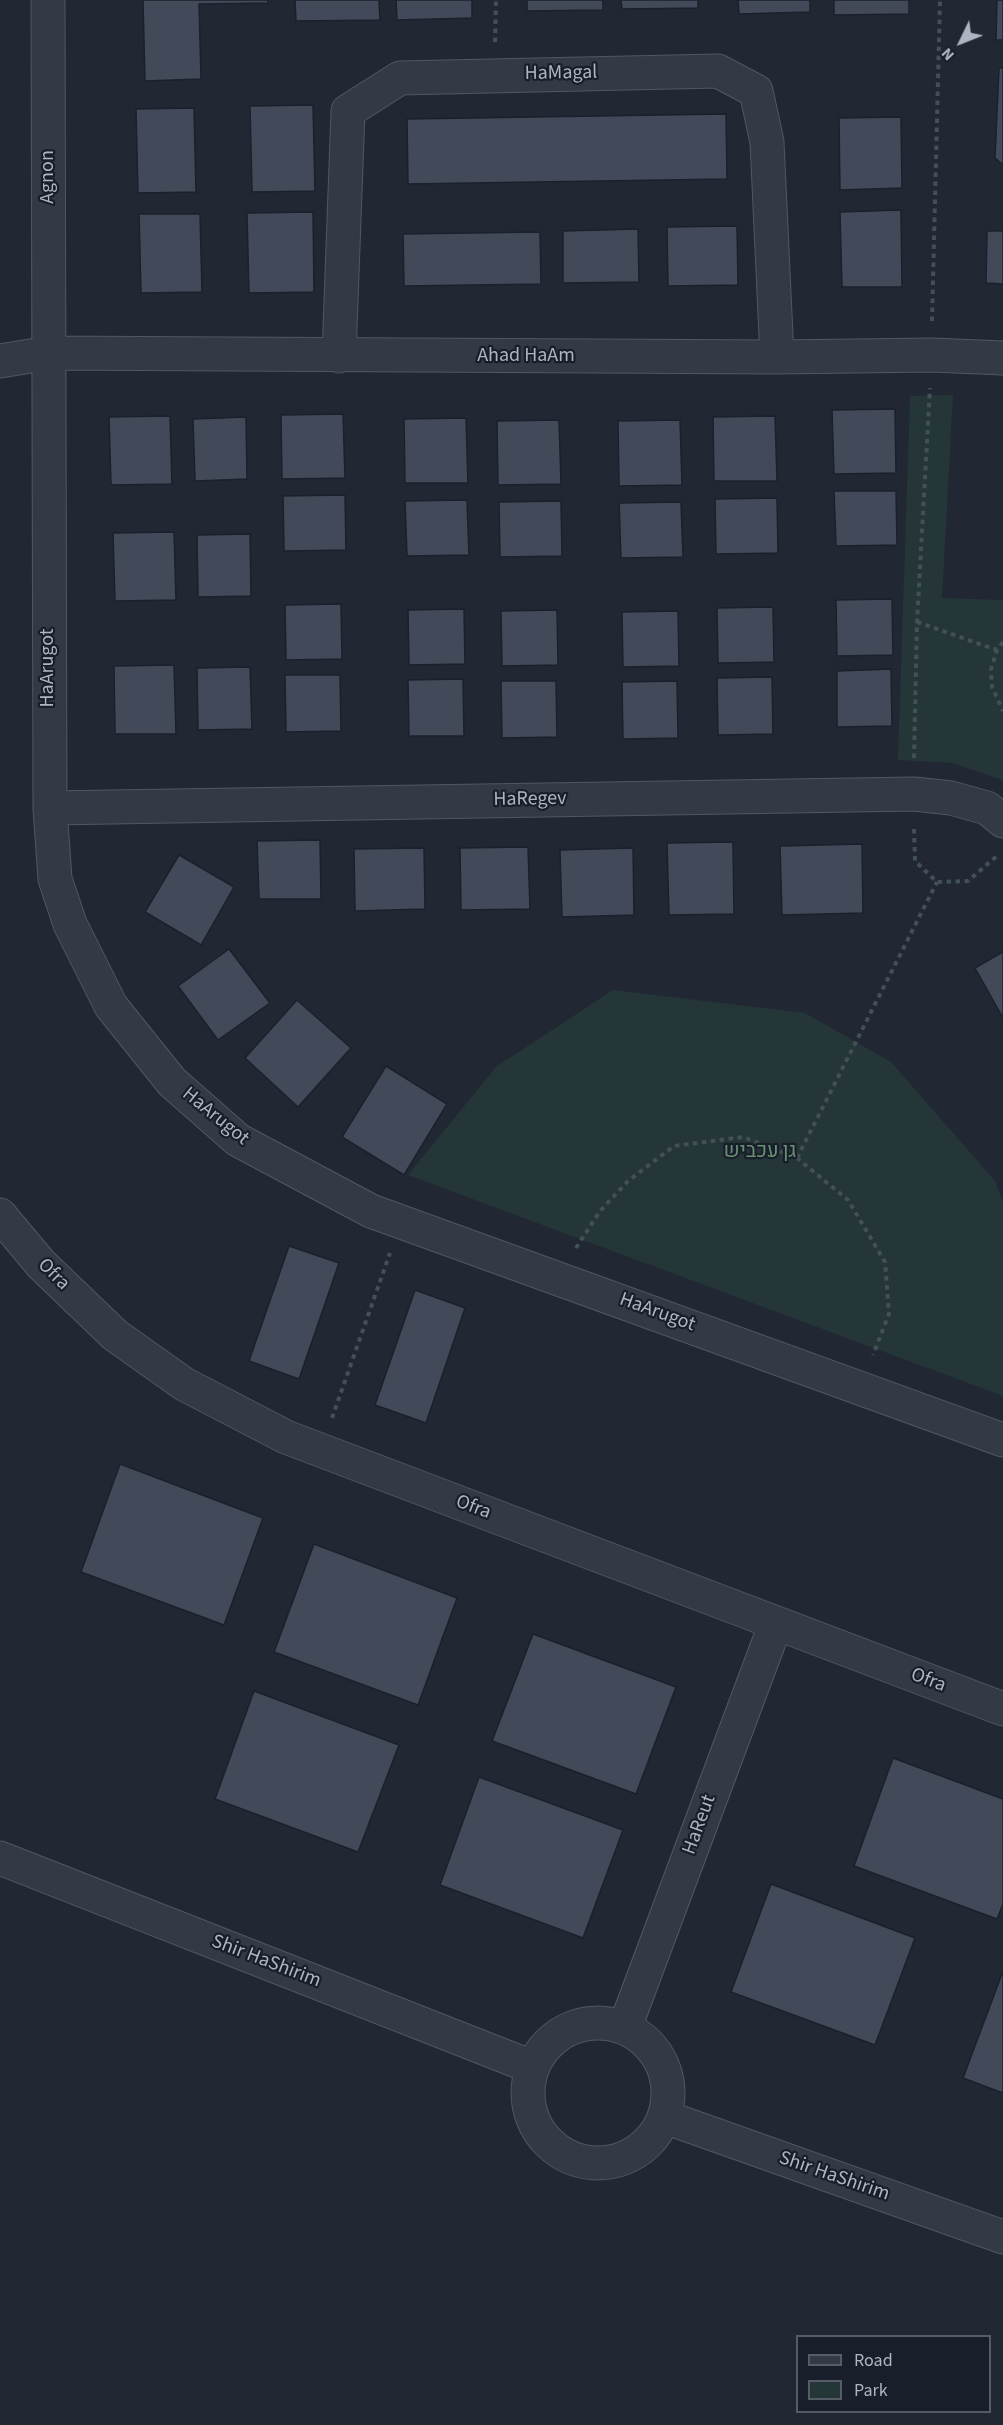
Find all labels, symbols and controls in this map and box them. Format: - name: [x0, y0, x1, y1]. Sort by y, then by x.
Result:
- north arrow: [931, 12, 991, 72]
- text: N: [936, 43, 960, 66]
- street label: HaMagal: [524, 61, 598, 87]
- street label: Agnon: [37, 150, 61, 204]
- street label: Ahad HaAm: [477, 345, 575, 369]
- street label: HaArugot: [37, 629, 61, 707]
- street label: HaRegev: [493, 787, 567, 813]
- street label: HaArugot: [177, 1083, 253, 1151]
- park label: גן עכביש: [724, 1141, 796, 1165]
- street label: Ofra: [32, 1254, 74, 1296]
- street label: HaArugot: [616, 1288, 698, 1338]
- street label: Ofra: [452, 1490, 494, 1526]
- street label: Ofra: [907, 1663, 949, 1699]
- street label: HaReut: [678, 1792, 722, 1858]
- street label: Shir HaShirim: [208, 1930, 324, 1994]
- street label: Shir HaShirim: [776, 2147, 892, 2207]
- legend: [796, 2335, 991, 2413]
- text: Road: [854, 2348, 893, 2373]
- text: Park: [854, 2378, 888, 2403]

